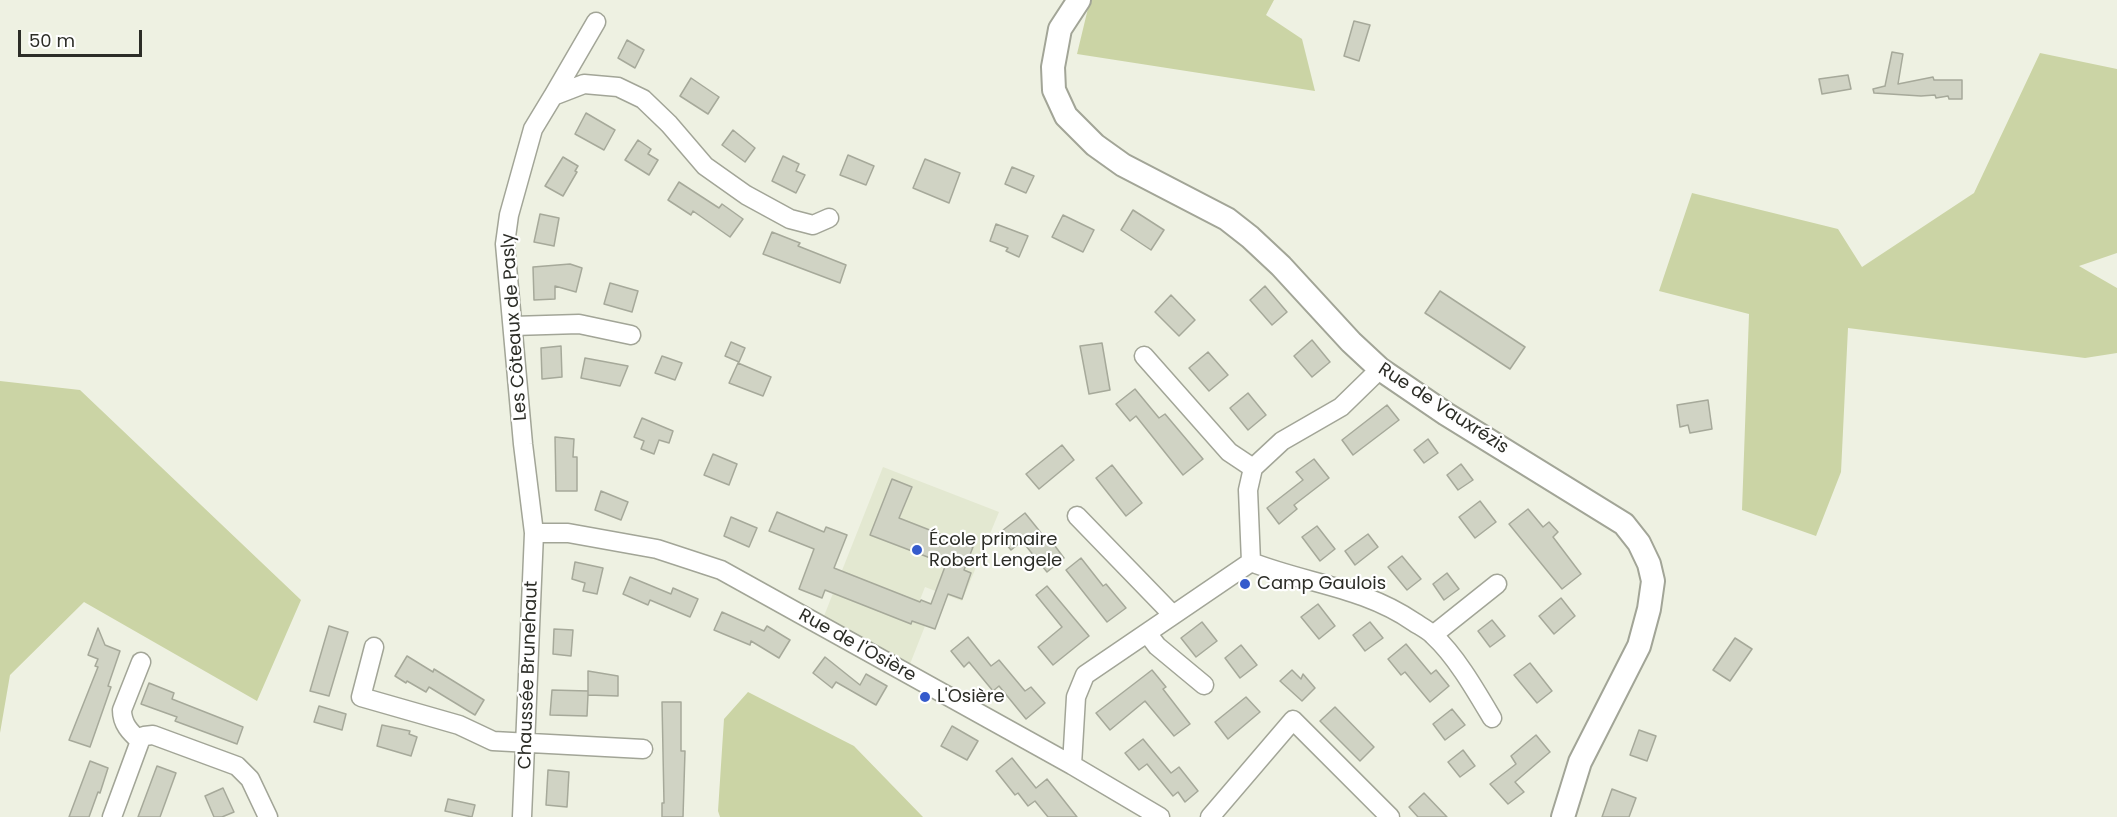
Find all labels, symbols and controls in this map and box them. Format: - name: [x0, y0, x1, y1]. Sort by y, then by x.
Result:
- scale bar: [21, 18, 146, 56]
- text: 50 m: [29, 28, 75, 53]
- street label: Les Côteaux de Pasly: [498, 232, 532, 422]
- street label: Rue de Vauxrézis: [1374, 359, 1512, 459]
- place label: École primaire Robert Lengele: [929, 529, 1062, 572]
- marker: École primaire Robert Lengele: [910, 543, 924, 557]
- place label: Camp Gaulois: [1257, 573, 1386, 595]
- marker: Camp Gaulois: [1238, 577, 1252, 591]
- street label: Chaussée Brunehaut: [515, 580, 543, 770]
- street label: Rue de l'Osière: [795, 605, 919, 687]
- place label: L'Osière: [937, 686, 1005, 708]
- marker: L'Osière: [918, 690, 932, 704]

